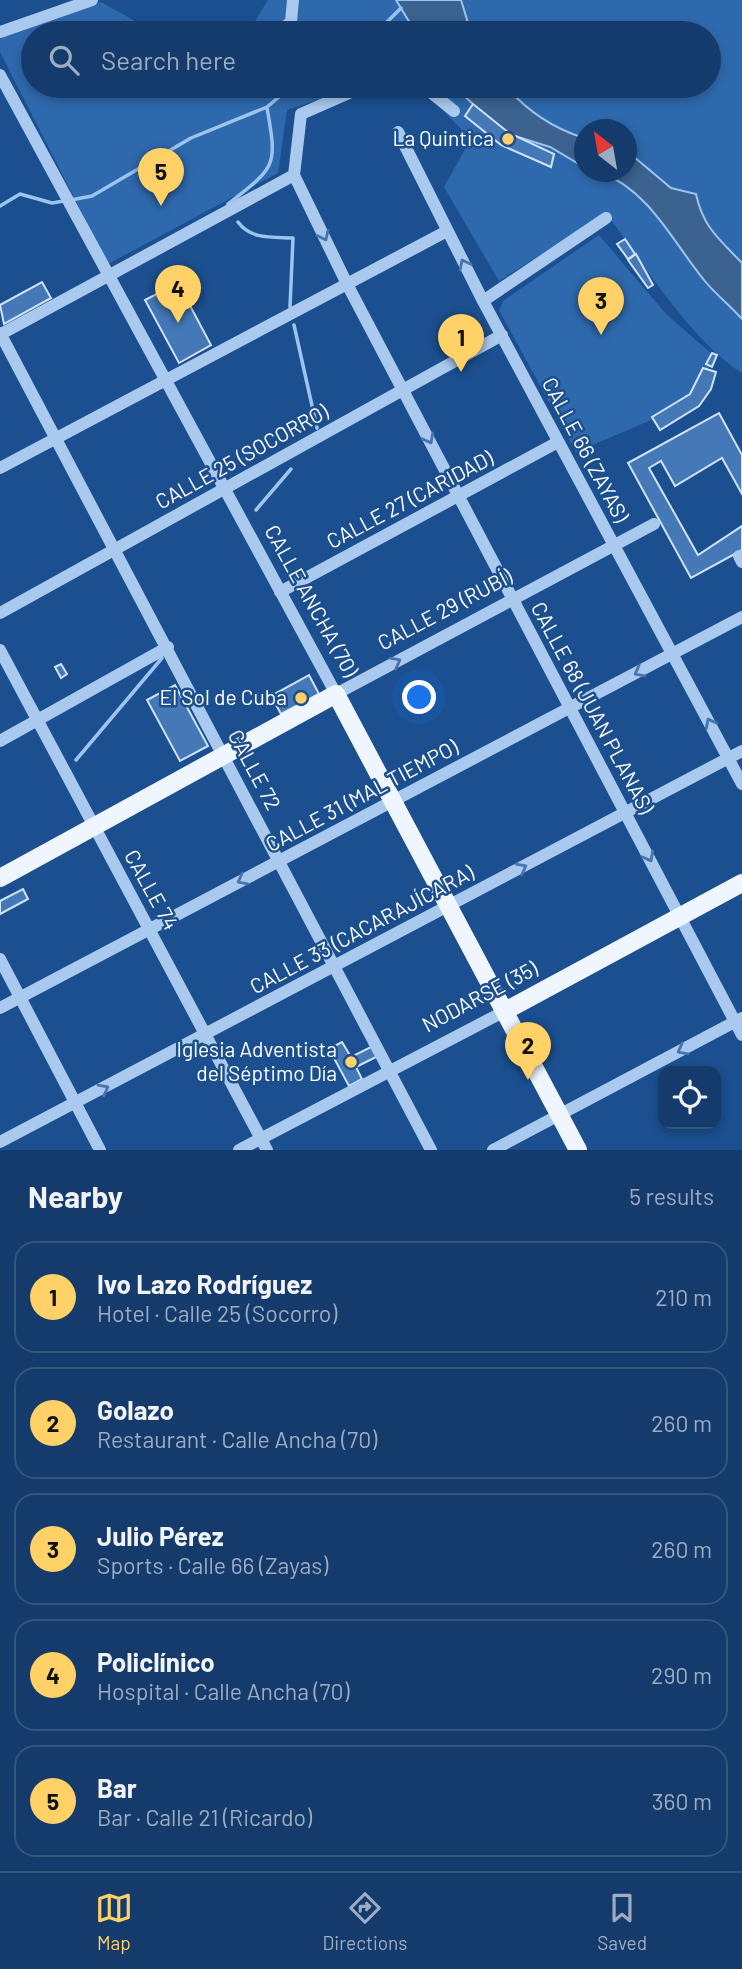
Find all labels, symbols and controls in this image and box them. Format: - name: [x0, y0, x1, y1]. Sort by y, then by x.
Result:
- search box: [21, 21, 721, 98]
- icon: search: [45, 41, 83, 79]
- text: Search here: [101, 44, 236, 75]
- north arrow: [574, 119, 637, 182]
- place label: La Quintica: [392, 125, 494, 150]
- marker: La Quintica: [500, 131, 516, 147]
- pin: 5: [138, 148, 184, 206]
- one-way arrow: [316, 229, 330, 241]
- one-way arrow: [458, 259, 472, 271]
- pin: 4: [155, 265, 201, 323]
- pin: 3: [578, 277, 624, 335]
- pin: 1: [438, 314, 484, 372]
- street label: CALLE 66 (ZAYAS): [538, 373, 635, 526]
- street label: CALLE 25 (SOCORRO): [151, 398, 332, 513]
- one-way arrow: [420, 431, 434, 444]
- street label: CALLE 27 (CARIDAD): [322, 444, 497, 553]
- street label: CALLE ANCHA (70): [260, 520, 365, 681]
- street label: CALLE 29 (RUBÍ): [373, 563, 516, 655]
- street label: CALLE 68 (JUAN PLANAS): [527, 597, 660, 818]
- one-way arrow: [389, 657, 401, 670]
- one-way arrow: [634, 664, 646, 677]
- your location: [402, 680, 436, 714]
- place label: El Sol de Cuba: [159, 684, 287, 709]
- marker: El Sol de Cuba: [293, 690, 309, 706]
- one-way arrow: [705, 718, 718, 731]
- street label: CALLE 72: [224, 725, 287, 814]
- street label: CALLE 31 (MAL TIEMPO): [261, 733, 462, 856]
- street label: CALLE 74: [120, 845, 185, 934]
- one-way arrow: [640, 850, 654, 862]
- street label: CALLE 33 (CACARAJÍCARA): [245, 859, 478, 998]
- one-way arrow: [515, 863, 527, 876]
- one-way arrow: [237, 872, 249, 886]
- street label: NODARSE (35): [417, 955, 542, 1037]
- pin: 2: [505, 1022, 551, 1080]
- place label: Iglesia Adventista del Séptimo Día: [177, 1036, 337, 1085]
- one-way arrow: [677, 1041, 689, 1055]
- marker: Iglesia Adventista del Séptimo Día: [343, 1054, 359, 1070]
- map controls: [658, 1066, 721, 1129]
- button: locate: [658, 1066, 721, 1129]
- one-way arrow: [97, 1084, 110, 1097]
- text: Nearby: [28, 1178, 123, 1214]
- text: 5 results: [629, 1182, 714, 1210]
- text: Ivo Lazo Rodríguez: [97, 1268, 312, 1299]
- text: 1: [49, 1283, 57, 1311]
- text: 210 m: [655, 1283, 712, 1311]
- text: Hotel · Calle 25 (Socorro): [97, 1299, 337, 1327]
- text: Golazo: [97, 1394, 174, 1425]
- text: 2: [47, 1409, 59, 1437]
- text: 260 m: [651, 1409, 712, 1437]
- text: Restaurant · Calle Ancha (70): [97, 1425, 377, 1453]
- text: Julio Pérez: [97, 1520, 224, 1551]
- text: 3: [47, 1535, 59, 1563]
- text: 260 m: [651, 1535, 712, 1563]
- text: Sports · Calle 66 (Zayas): [97, 1551, 328, 1579]
- text: Policlínico: [97, 1646, 215, 1677]
- text: 4: [46, 1661, 60, 1689]
- text: 290 m: [651, 1661, 712, 1689]
- text: Hospital · Calle Ancha (70): [97, 1677, 349, 1705]
- text: Bar: [97, 1772, 137, 1803]
- text: 5: [47, 1787, 59, 1815]
- text: 360 m: [652, 1787, 712, 1815]
- text: Bar · Calle 21 (Ricardo): [97, 1803, 312, 1831]
- tab: Map: [95, 1889, 133, 1954]
- tab: Directions: [323, 1889, 408, 1954]
- tab: Saved: [597, 1889, 647, 1954]

